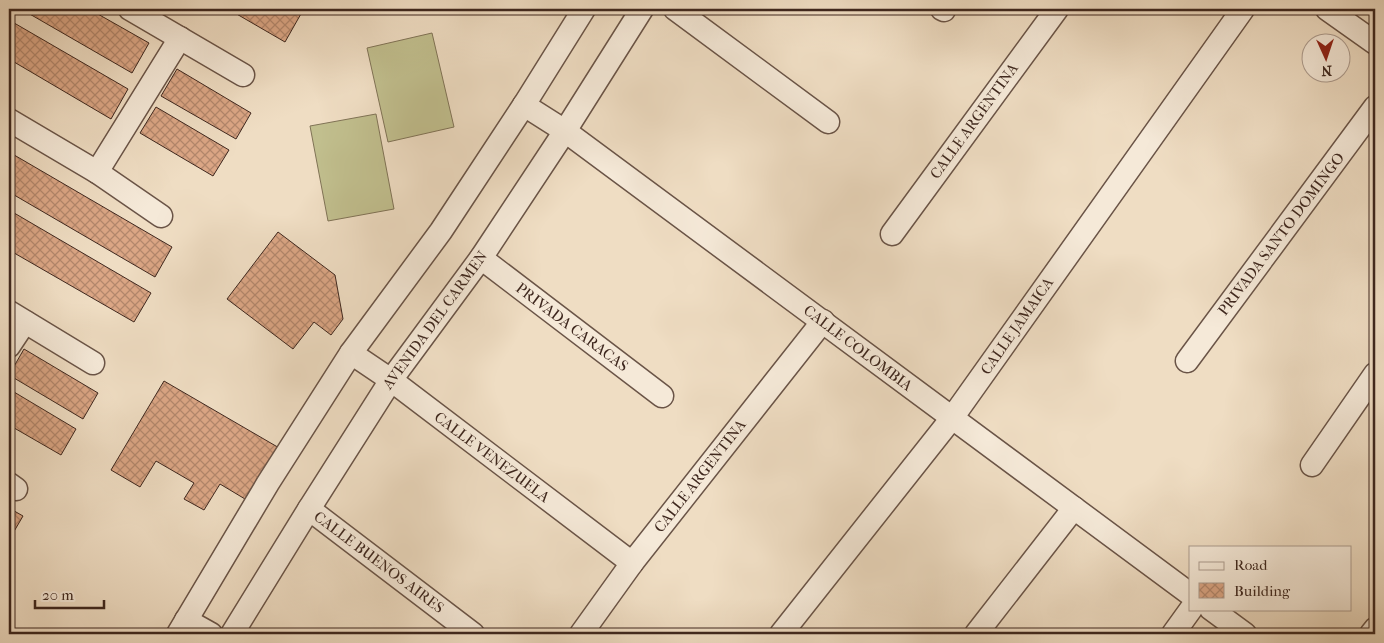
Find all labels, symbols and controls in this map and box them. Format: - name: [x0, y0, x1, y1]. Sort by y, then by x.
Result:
- north arrow: [1302, 32, 1352, 82]
- street label: CALLE ARGENTINA: [926, 60, 1022, 182]
- text: N: [1321, 62, 1332, 79]
- street label: PRIVADA SANTO DOMINGO: [1214, 149, 1348, 319]
- street label: AVENIDA DEL CARMEN: [378, 247, 492, 394]
- street label: CALLE JAMAICA: [977, 274, 1057, 378]
- street label: PRIVADA CARACAS: [512, 279, 632, 375]
- street label: CALLE COLOMBIA: [800, 301, 916, 395]
- street label: CALLE VENEZUELA: [431, 408, 553, 506]
- street label: CALLE ARGENTINA: [650, 416, 750, 536]
- street label: CALLE BUENOS AIRES: [310, 507, 448, 617]
- legend: [1189, 546, 1352, 610]
- text: Road: [1234, 556, 1268, 574]
- scale bar: [35, 578, 104, 610]
- text: Building: [1234, 582, 1291, 600]
- text: 20 m: [42, 586, 74, 604]

